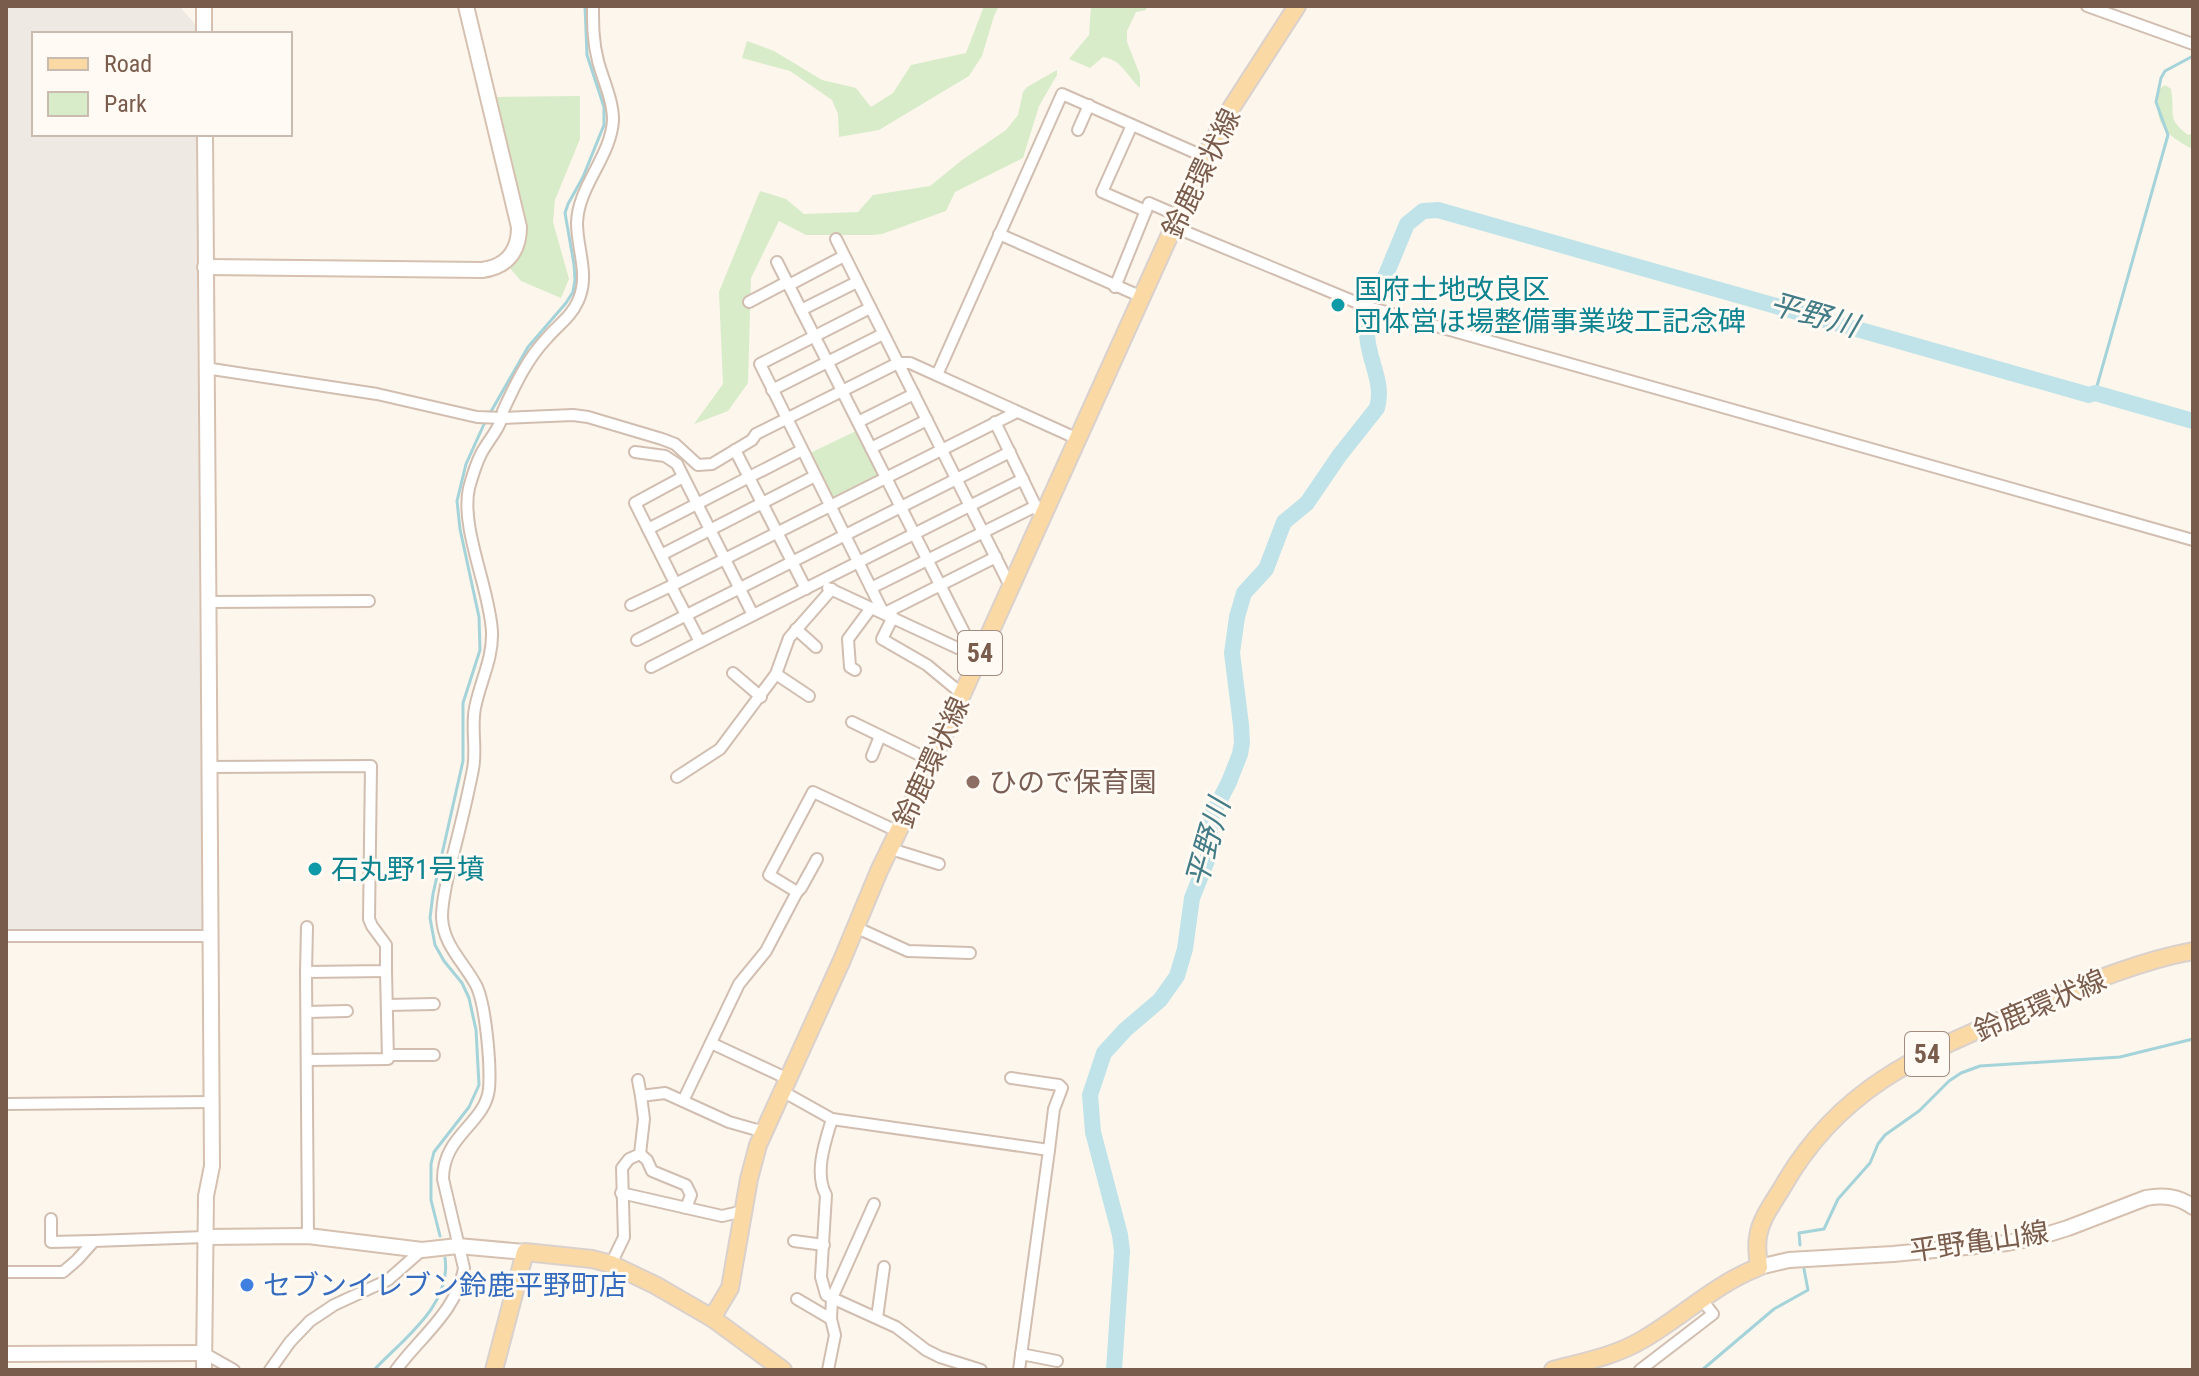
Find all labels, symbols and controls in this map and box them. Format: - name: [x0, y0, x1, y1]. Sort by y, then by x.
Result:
- legend: [32, 32, 292, 136]
- text: Road: [104, 50, 152, 78]
- text: Park: [104, 90, 147, 118]
- street label: 鈴鹿環状線: [1156, 103, 1247, 243]
- place label: 国府土地改良区 団体営ほ場整備事業竣工記念碑: [1354, 273, 1746, 338]
- water label: 平野川: [1766, 285, 1865, 345]
- marker: 国府土地改良区 団体営ほ場整備事業竣工記念碑: [1329, 296, 1347, 314]
- road number: 54: [958, 631, 1002, 675]
- street label: 鈴鹿環状線: [887, 692, 976, 833]
- place label: ひので保育園: [989, 766, 1157, 799]
- marker: ひので保育園: [964, 773, 982, 791]
- water label: 平野川: [1178, 792, 1238, 891]
- place label: 石丸野1号墳: [331, 853, 485, 886]
- marker: 石丸野1号墳: [306, 860, 324, 878]
- street label: 鈴鹿環状線: [1969, 963, 2111, 1048]
- road number: 54: [1905, 1032, 1949, 1076]
- street label: 平野亀山線: [1907, 1215, 2051, 1268]
- place label: セブンイレブン鈴鹿平野町店: [263, 1269, 627, 1302]
- marker: セブンイレブン鈴鹿平野町店: [238, 1276, 256, 1294]

